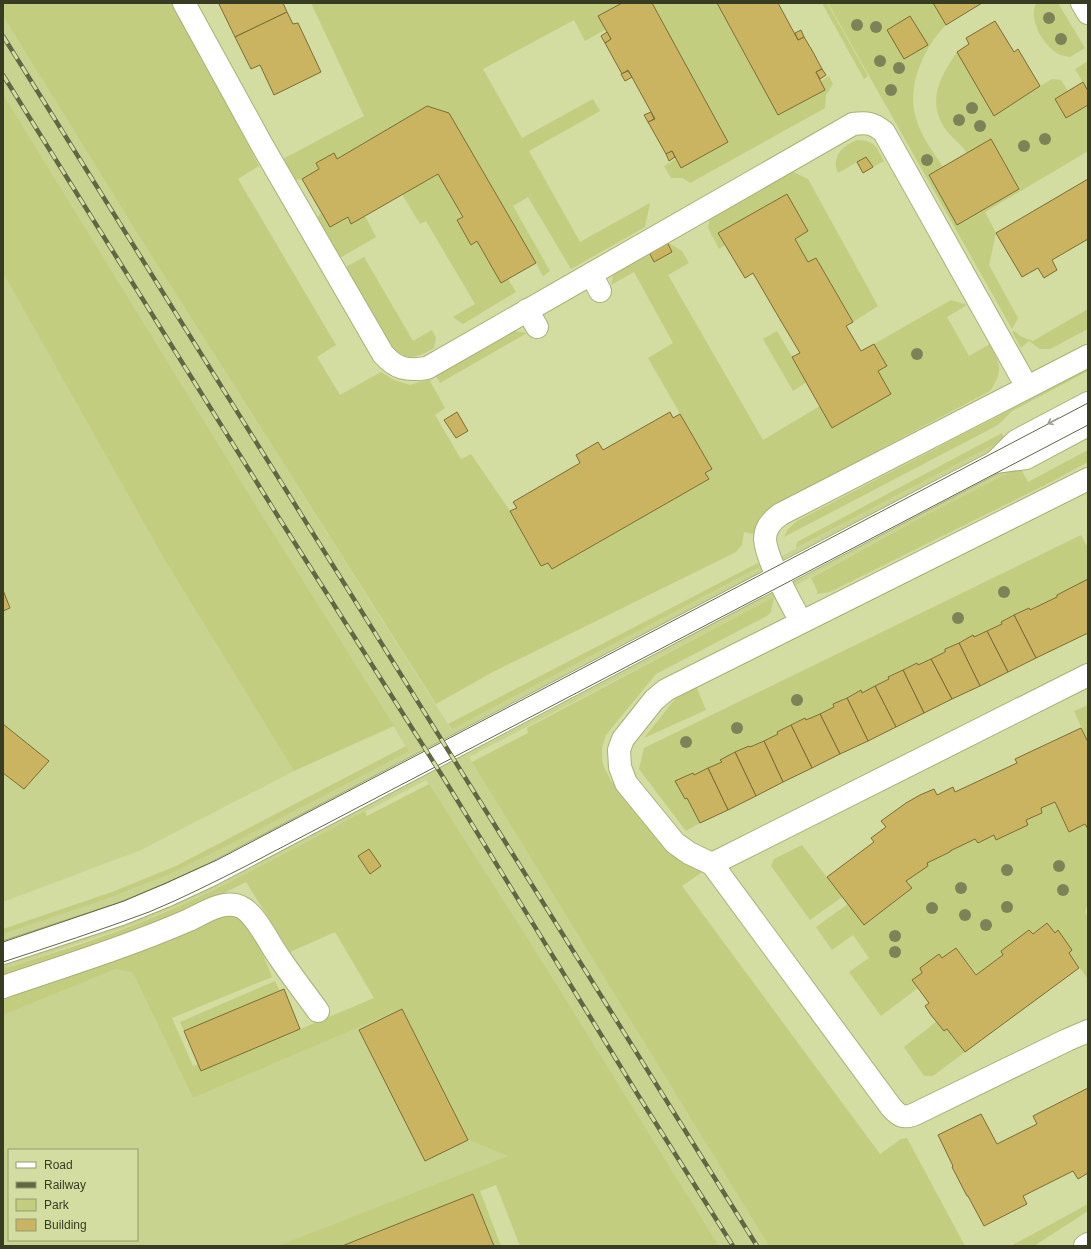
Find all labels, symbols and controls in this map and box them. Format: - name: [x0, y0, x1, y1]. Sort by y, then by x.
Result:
- one-way arrow: [1048, 418, 1060, 425]
- legend: [8, 1149, 138, 1241]
- text: Road: [44, 1158, 73, 1172]
- text: Railway: [44, 1178, 86, 1192]
- text: Park: [44, 1198, 70, 1212]
- text: Building: [44, 1218, 87, 1232]

